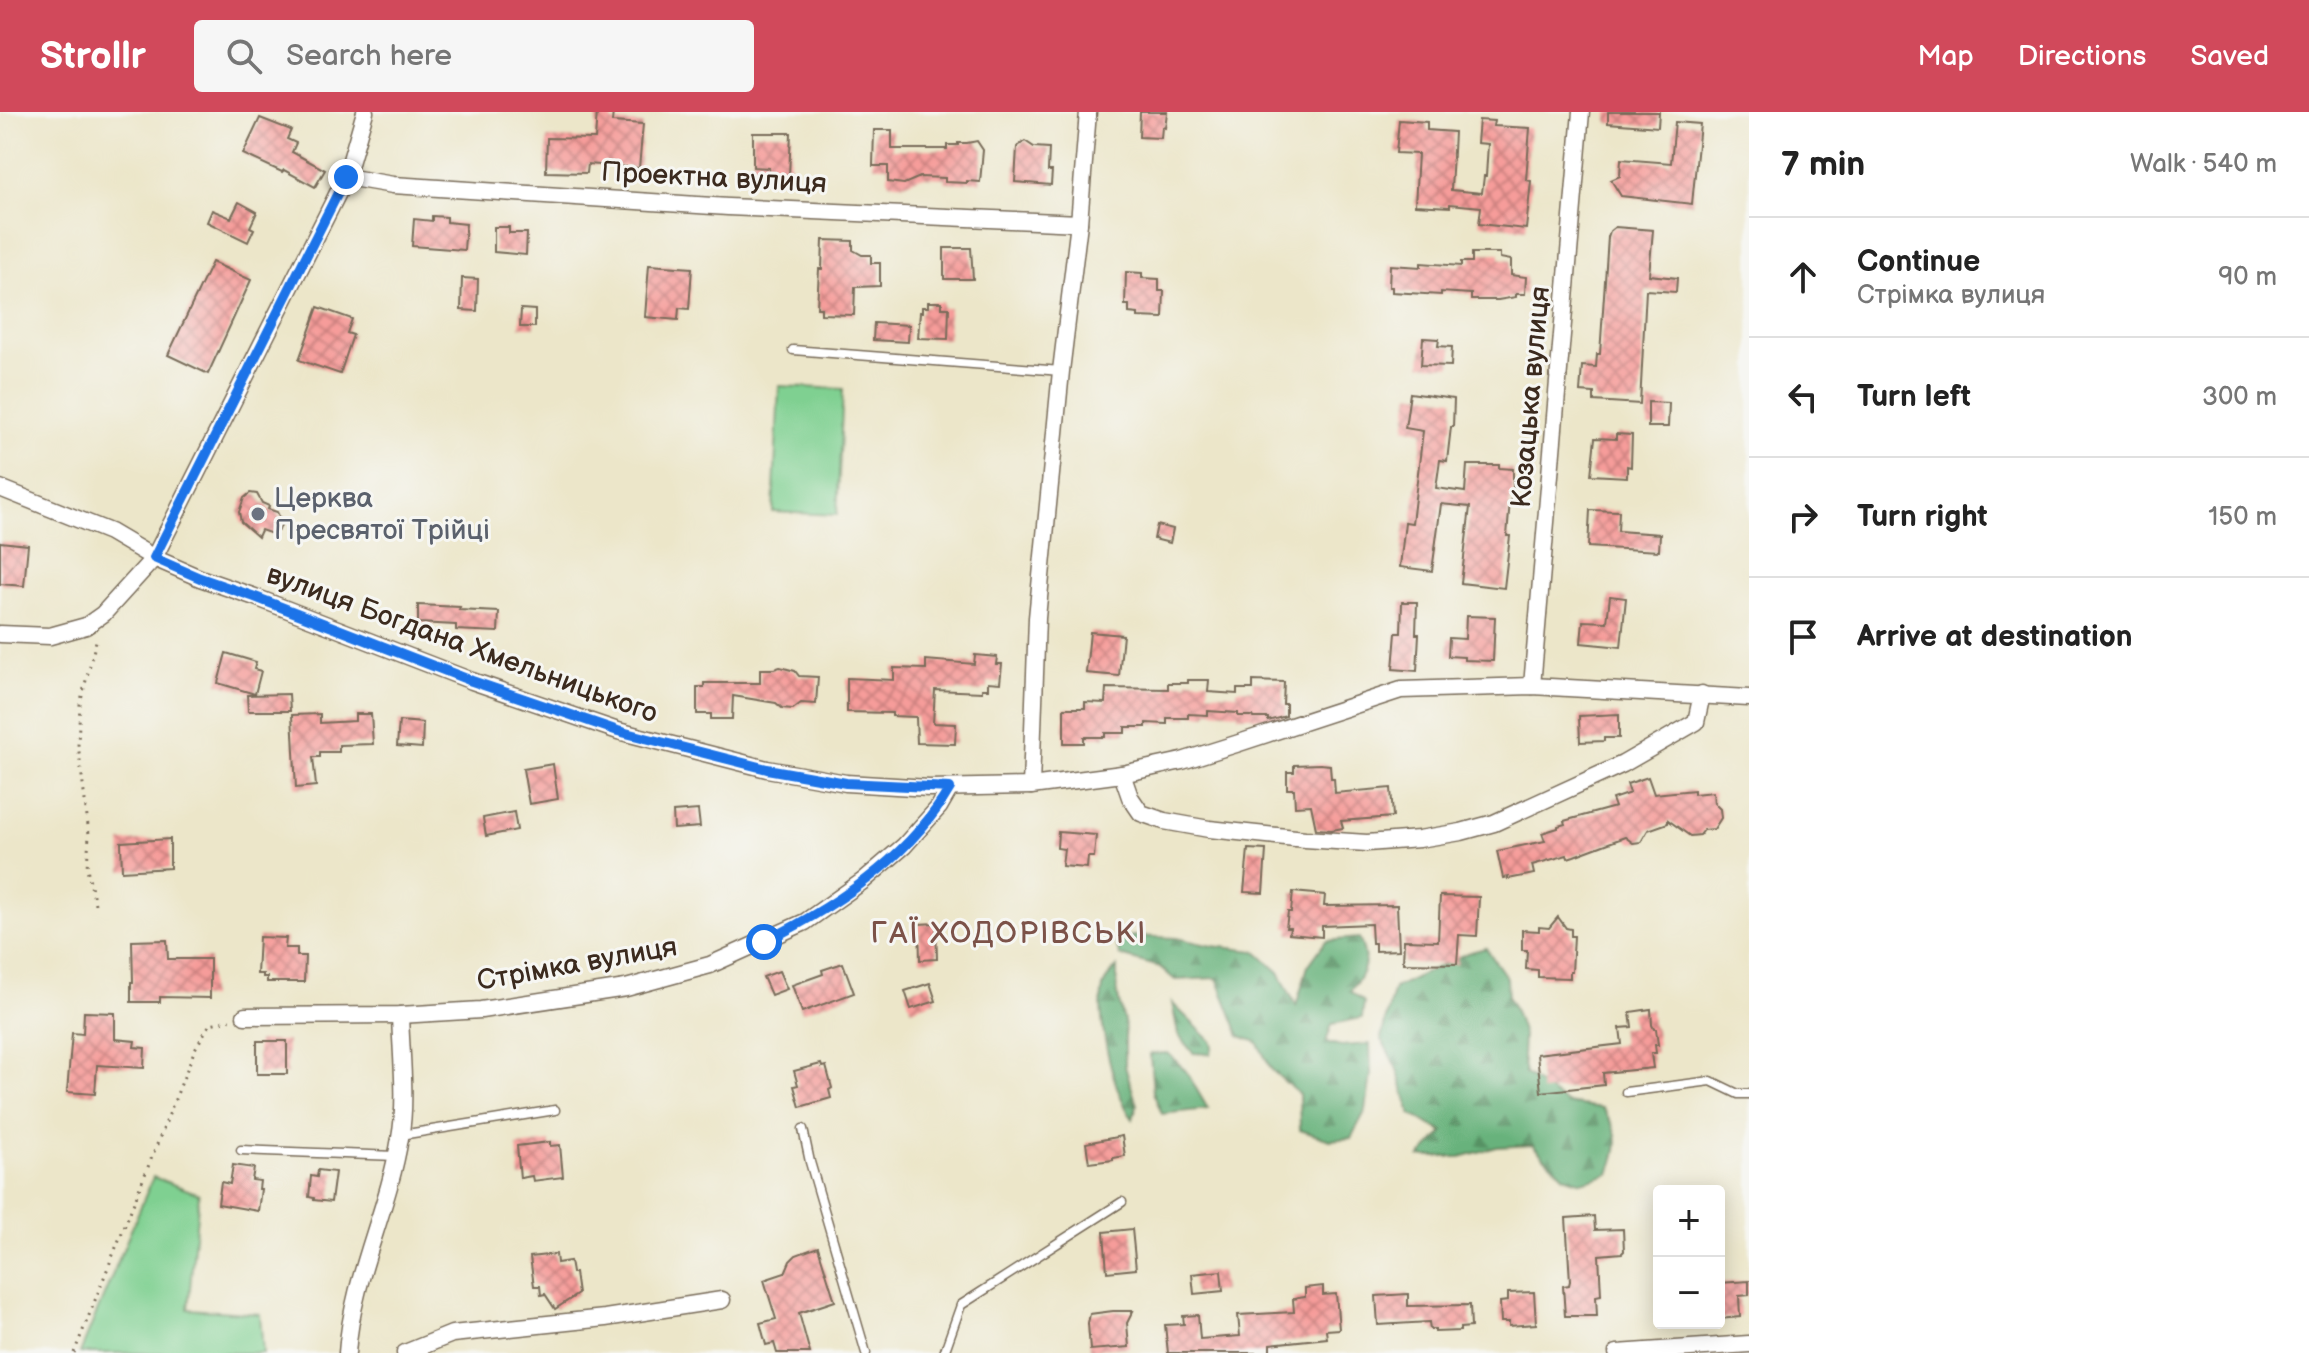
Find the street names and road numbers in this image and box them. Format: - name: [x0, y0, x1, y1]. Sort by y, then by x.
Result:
- street label: Проектна вулиця: [600, 156, 828, 200]
- street label: Козацька вулиця: [1505, 285, 1557, 509]
- street label: вулиця Богдана Хмельницького: [262, 558, 662, 730]
- street label: Стрімка вулиця: [474, 930, 680, 998]

